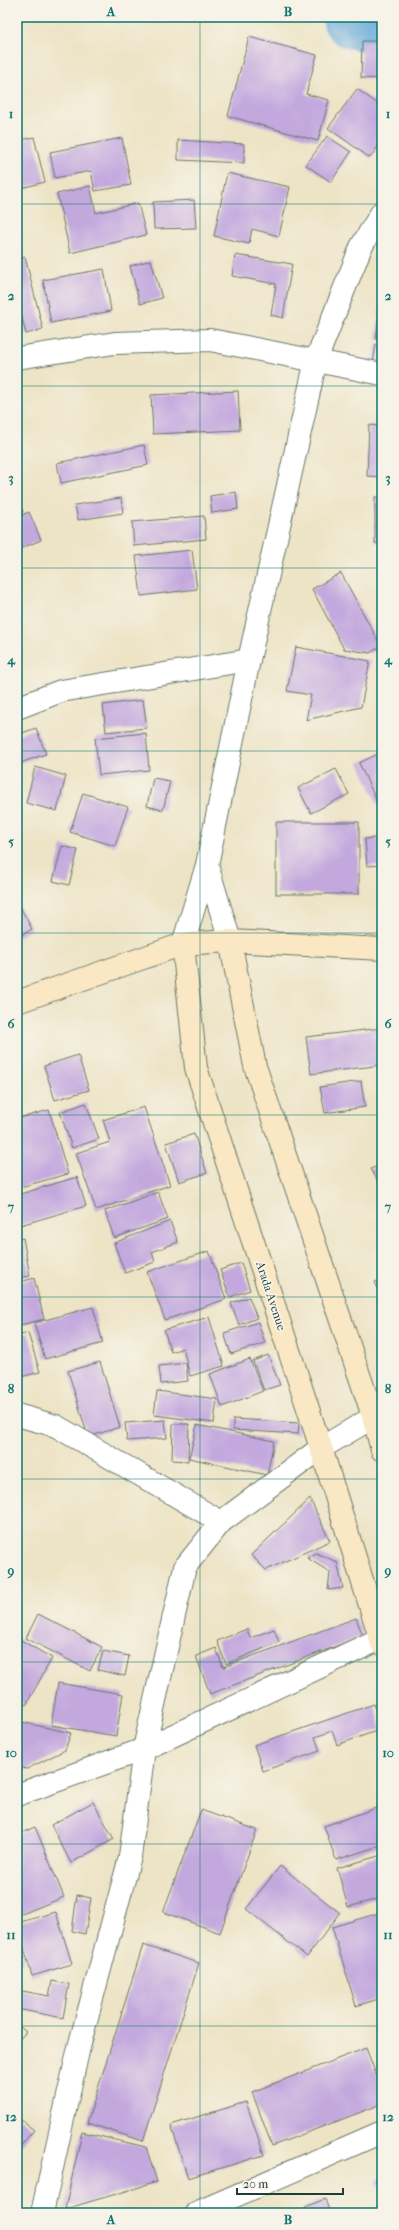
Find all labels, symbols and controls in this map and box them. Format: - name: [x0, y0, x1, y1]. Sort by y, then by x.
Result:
- text: A: [106, 4, 116, 19]
- text: B: [284, 4, 293, 19]
- text: 1: [9, 106, 14, 121]
- text: 1: [386, 106, 391, 121]
- text: 2: [8, 288, 15, 303]
- text: 2: [385, 288, 392, 303]
- text: 3: [8, 470, 14, 486]
- text: 3: [385, 470, 391, 486]
- text: 4: [6, 652, 16, 668]
- text: 4: [383, 652, 393, 668]
- text: 5: [8, 834, 14, 849]
- text: 5: [385, 834, 391, 849]
- text: 6: [7, 1016, 15, 1031]
- text: 6: [384, 1016, 392, 1031]
- text: 7: [7, 1199, 15, 1214]
- text: 7: [384, 1199, 392, 1214]
- street label: Arada Avenue: [253, 1259, 289, 1332]
- text: 8: [8, 1381, 15, 1396]
- text: 8: [385, 1381, 392, 1396]
- text: 9: [7, 1563, 15, 1579]
- text: 9: [384, 1563, 392, 1579]
- text: 10: [5, 1745, 17, 1760]
- text: 10: [382, 1745, 394, 1760]
- text: 11: [6, 1927, 16, 1942]
- text: 11: [383, 1927, 393, 1942]
- text: 12: [5, 2109, 17, 2124]
- text: 12: [382, 2109, 394, 2124]
- scale bar: [237, 2170, 343, 2196]
- text: 20 m: [243, 2177, 268, 2191]
- text: A: [106, 2212, 116, 2227]
- text: B: [284, 2212, 293, 2227]

